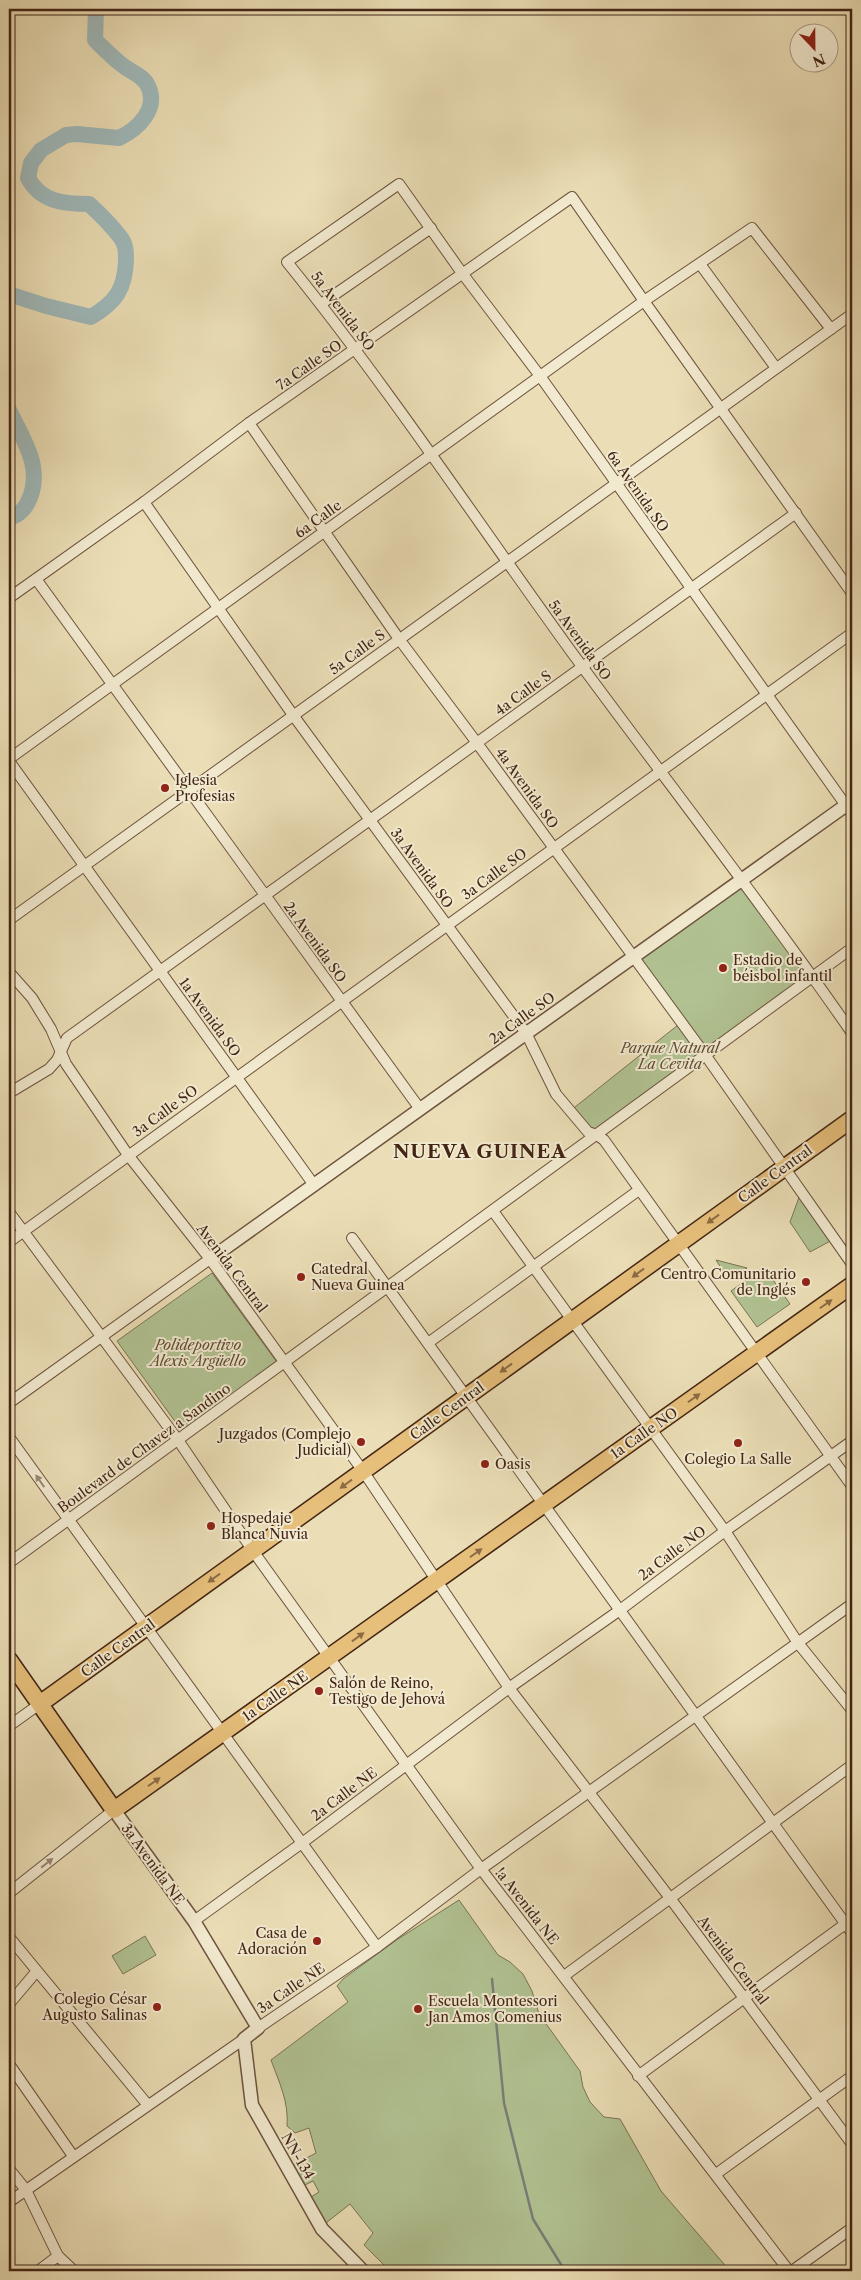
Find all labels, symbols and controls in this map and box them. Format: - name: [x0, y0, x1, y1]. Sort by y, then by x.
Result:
- north arrow: [788, 22, 838, 72]
- text: N: [810, 49, 828, 71]
- street label: 5a Avenida SO: [307, 268, 379, 354]
- street label: 7a Calle SO: [273, 336, 345, 394]
- street label: 6a Avenida SO: [603, 447, 673, 535]
- street label: 6a Calle: [291, 496, 345, 542]
- street label: 5a Avenida SO: [545, 596, 615, 684]
- street label: 5a Calle S: [325, 626, 389, 678]
- street label: 4a Calle S: [491, 666, 555, 720]
- street label: 4a Avenida SO: [492, 744, 562, 832]
- place label: Iglesia Profesias: [175, 771, 235, 805]
- marker: Iglesia Profesias: [159, 782, 171, 794]
- street label: 3a Avenida SO: [387, 824, 457, 912]
- street label: 3a Calle SO: [458, 844, 530, 904]
- street label: 2a Avenida SO: [280, 898, 350, 986]
- place label: Estadio de béisbol infantil: [733, 951, 832, 985]
- marker: Estadio de béisbol infantil: [717, 962, 729, 974]
- street label: 1a Avenida SO: [175, 974, 245, 1060]
- street label: 2a Calle SO: [486, 988, 558, 1048]
- park label: Parque Natural La Cevita: [619, 1039, 721, 1073]
- street label: 3a Calle SO: [129, 1081, 201, 1141]
- district label: NUEVA GUINEA: [393, 1140, 567, 1163]
- street label: Calle Central: [734, 1141, 816, 1207]
- one-way arrow: [706, 1214, 720, 1224]
- street label: Avenida Central: [192, 1219, 271, 1316]
- place label: Catedral Nueva Guinea: [311, 1260, 405, 1294]
- place label: Centro Comunitario de Inglés: [660, 1265, 796, 1299]
- one-way arrow: [631, 1268, 645, 1278]
- marker: Catedral Nueva Guinea: [295, 1271, 307, 1283]
- marker: Centro Comunitario de Inglés: [800, 1276, 812, 1288]
- one-way arrow: [819, 1299, 833, 1309]
- park label: Polideportivo Alexis Argüello: [148, 1336, 246, 1370]
- one-way arrow: [499, 1363, 513, 1373]
- street label: Calle Central: [406, 1378, 488, 1444]
- street label: Boulevard de Chavez a Sandino: [54, 1379, 234, 1517]
- one-way arrow: [687, 1393, 701, 1403]
- street label: 1a Calle NO: [607, 1403, 681, 1463]
- place label: Juzgados (Complejo Judicial): [217, 1425, 351, 1459]
- marker: Juzgados (Complejo Judicial): [355, 1436, 367, 1448]
- marker: Colegio La Salle: [732, 1437, 744, 1449]
- place label: Colegio La Salle: [684, 1450, 792, 1468]
- place label: Oasis: [495, 1455, 530, 1473]
- marker: Oasis: [479, 1458, 491, 1470]
- one-way arrow: [35, 1474, 45, 1487]
- one-way arrow: [340, 1478, 353, 1489]
- place label: Hospedaje Blanca Nuvia: [221, 1509, 309, 1543]
- marker: Hospedaje Blanca Nuvia: [205, 1520, 217, 1532]
- street label: 2a Calle NO: [635, 1522, 709, 1584]
- one-way arrow: [469, 1548, 483, 1558]
- one-way arrow: [208, 1573, 221, 1584]
- street label: Calle Central: [77, 1615, 159, 1681]
- one-way arrow: [351, 1632, 365, 1642]
- street label: 1a Calle NE: [239, 1667, 311, 1725]
- place label: Salón de Reino, Testigo de Jehová: [329, 1674, 446, 1708]
- marker: Salón de Reino, Testigo de Jehová: [313, 1685, 325, 1697]
- street label: 2a Calle NE: [307, 1763, 381, 1825]
- one-way arrow: [147, 1777, 161, 1787]
- street label: 3a Avenida NE: [117, 1820, 189, 1908]
- one-way arrow: [40, 1858, 54, 1868]
- street label: !a Avenida NE: [491, 1864, 563, 1948]
- street label: Avenida Central: [693, 1911, 772, 2008]
- place label: Casa de Adoración: [237, 1924, 307, 1958]
- marker: Casa de Adoración: [311, 1935, 323, 1947]
- street label: 3a Calle NE: [254, 1959, 328, 2017]
- place label: Colegio César Augusto Salinas: [42, 1990, 147, 2024]
- place label: Escuela Montessori Jan Amos Comenius: [426, 1992, 562, 2026]
- marker: Colegio César Augusto Salinas: [151, 2001, 163, 2013]
- marker: Escuela Montessori Jan Amos Comenius: [412, 2003, 424, 2015]
- street label: NN-134: [277, 2129, 319, 2183]

